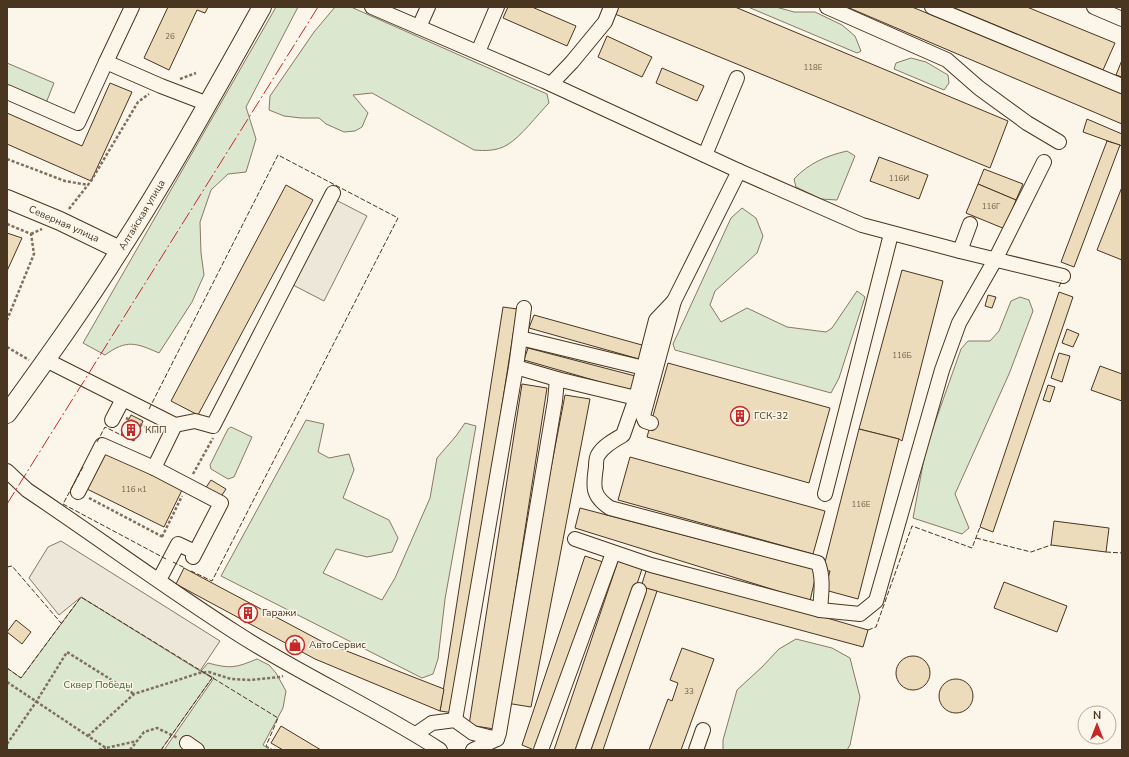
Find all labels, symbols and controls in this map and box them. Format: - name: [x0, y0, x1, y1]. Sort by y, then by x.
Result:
- house number: 26: [165, 31, 175, 42]
- house number: 118Е: [803, 62, 823, 73]
- house number: 116И: [889, 173, 909, 184]
- street label: Алтайская улица: [115, 177, 169, 253]
- house number: 116Г: [982, 201, 1001, 212]
- street label: Северная улица: [26, 202, 102, 246]
- house number: 116Б: [892, 350, 912, 361]
- building icon: ГСК-32: [729, 405, 751, 427]
- place label: ГСК-32: [754, 409, 788, 423]
- building icon: КПП: [120, 419, 142, 441]
- place label: КПП: [145, 423, 167, 437]
- house number: 116 к1: [121, 484, 147, 495]
- house number: 116Е: [851, 499, 871, 510]
- building icon: Гаражи: [237, 602, 259, 624]
- place label: Гаражи: [262, 606, 297, 620]
- shop icon: АвтоСервис: [284, 634, 306, 656]
- place label: АвтоСервис: [309, 638, 366, 652]
- park label: Сквер Победы: [64, 678, 132, 692]
- house number: 33: [684, 686, 694, 697]
- north arrow: [1077, 705, 1117, 745]
- text: N: [1093, 708, 1101, 723]

